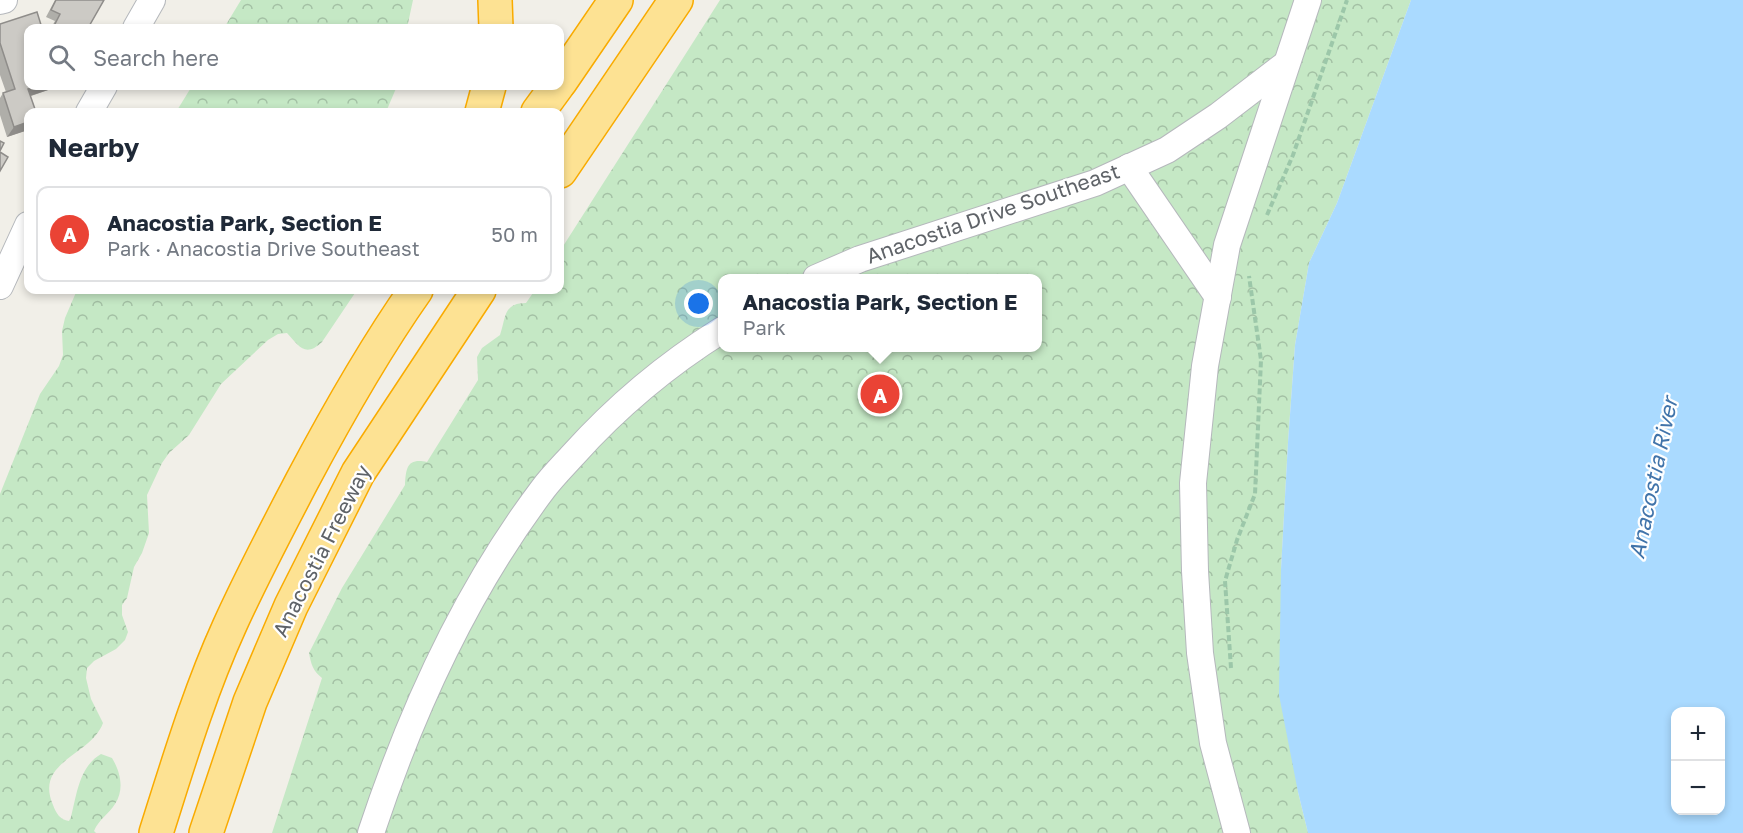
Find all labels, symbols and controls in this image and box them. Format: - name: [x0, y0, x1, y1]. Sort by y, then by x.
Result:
- search box: [24, 24, 564, 90]
- icon: search: [45, 41, 78, 74]
- text: Search here: [93, 44, 219, 71]
- text: Nearby: [48, 132, 139, 163]
- street label: Anacostia Drive Southeast: [863, 157, 1123, 269]
- text: Anacostia Park, Section E: [107, 209, 382, 236]
- text: A: [62, 222, 77, 246]
- text: 50 m: [491, 222, 538, 246]
- text: Park · Anacostia Drive Southeast: [107, 236, 420, 260]
- popup: [718, 274, 1042, 352]
- text: Anacostia Park, Section E: [742, 288, 1018, 315]
- your location: [684, 289, 713, 318]
- text: Park: [742, 315, 786, 339]
- pin: A: [860, 372, 900, 416]
- water label: Anacostia River: [1622, 391, 1684, 561]
- street label: Anacostia Freeway: [266, 460, 376, 641]
- map controls: [1671, 707, 1725, 815]
- button: +: [1671, 707, 1725, 761]
- button: −: [1671, 761, 1725, 815]

